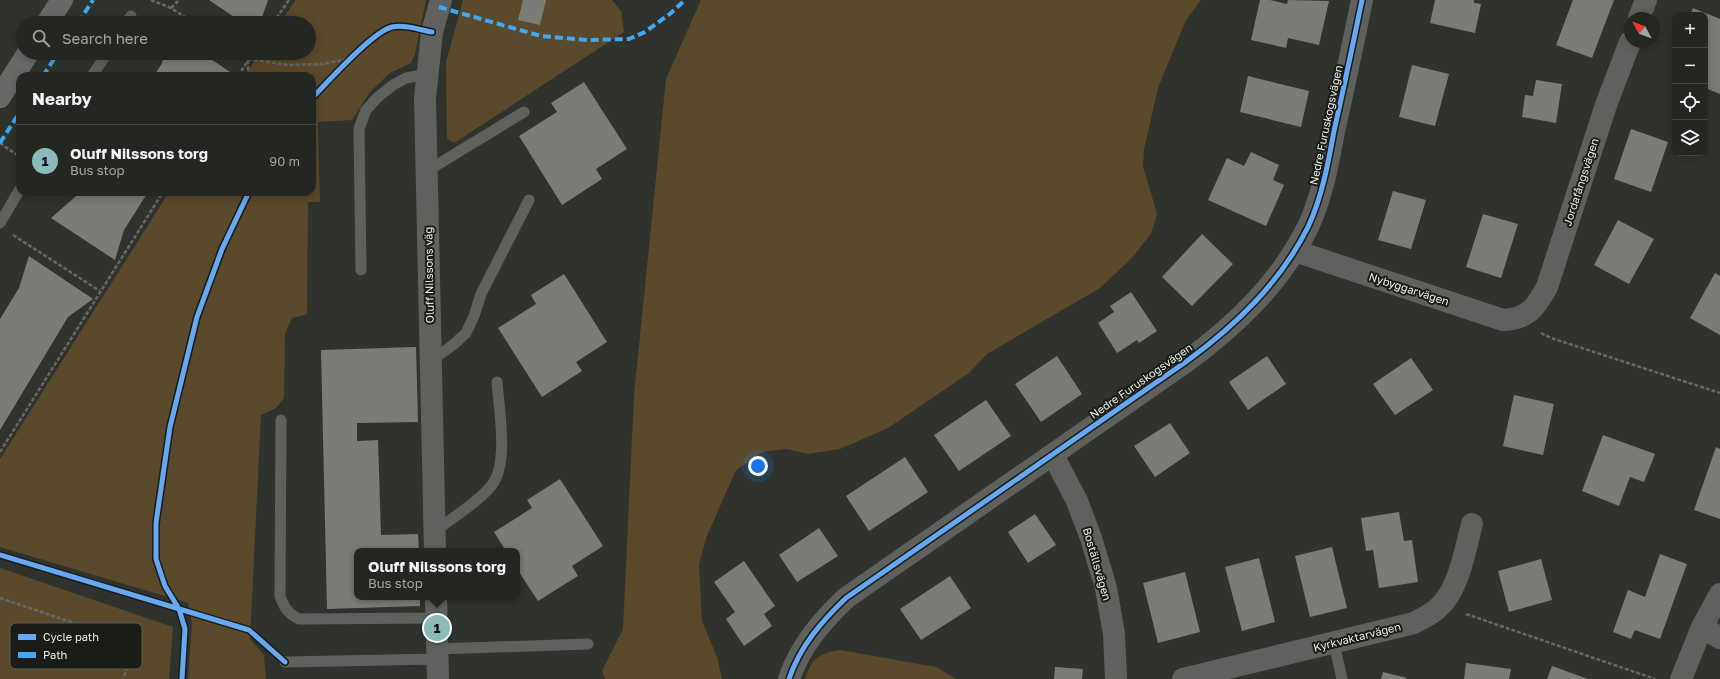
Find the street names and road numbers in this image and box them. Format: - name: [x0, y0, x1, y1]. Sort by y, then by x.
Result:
- street label: Nedre Furuskogsvägen: [1306, 64, 1345, 186]
- street label: Jordafångsvägen: [1560, 136, 1601, 227]
- street label: Oluff Nilssons väg: [421, 227, 436, 323]
- street label: Nybyggarvägen: [1367, 269, 1451, 308]
- street label: Nedre Furuskogsvägen: [1087, 340, 1194, 421]
- street label: Boställsvägen: [1081, 526, 1114, 602]
- street label: Kyrkvaktarvägen: [1312, 619, 1402, 654]

